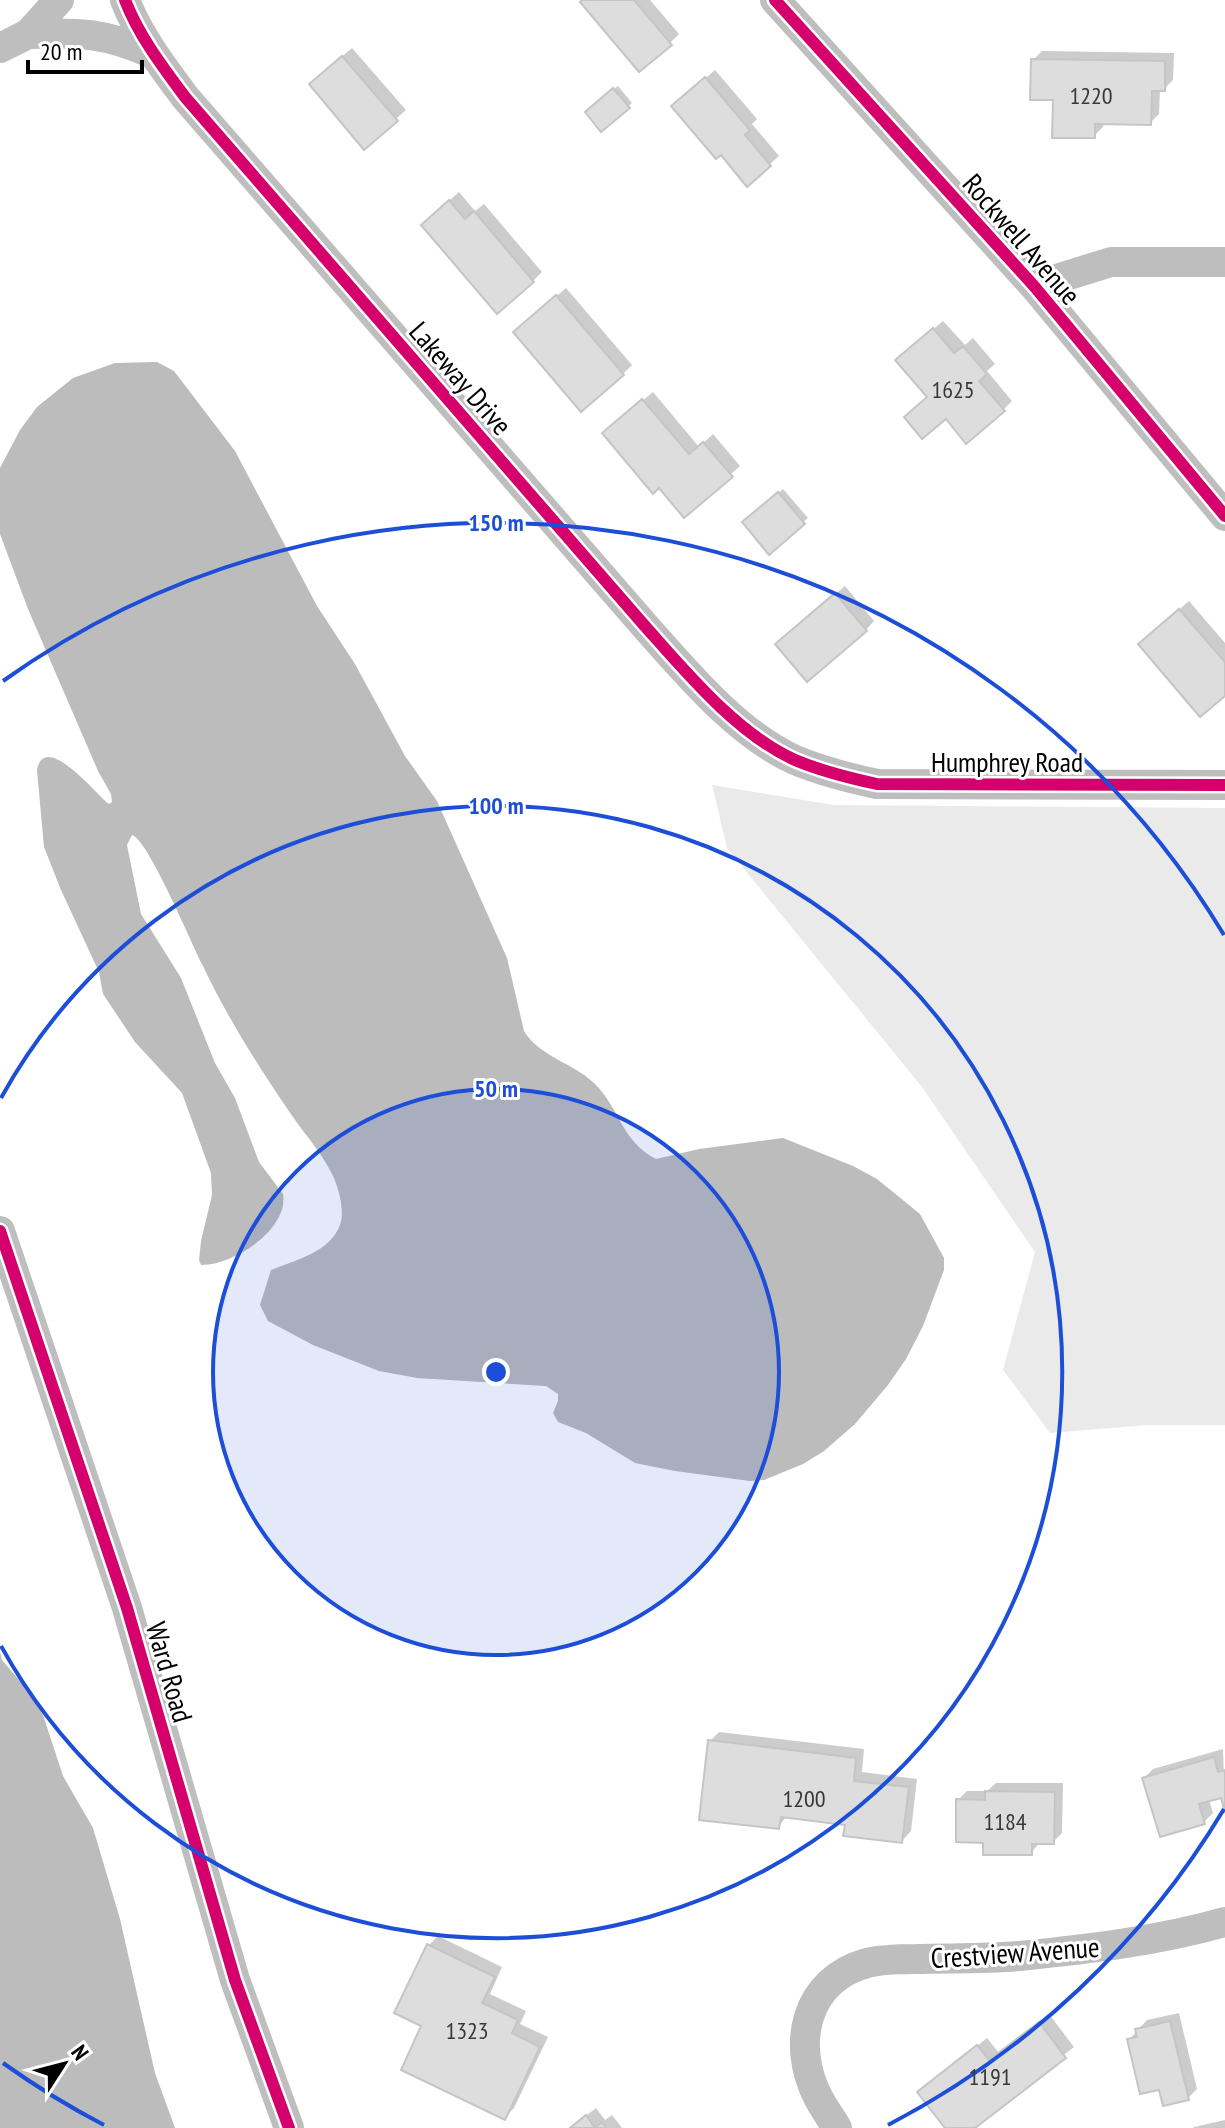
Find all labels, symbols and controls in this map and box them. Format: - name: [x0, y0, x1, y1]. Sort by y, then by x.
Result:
- scale bar: [28, 24, 142, 74]
- text: 20 m: [40, 36, 82, 67]
- house number: 1220: [1069, 80, 1113, 111]
- street label: Rockwell Avenue: [955, 166, 1089, 312]
- street label: Lakeway Drive: [402, 314, 520, 442]
- house number: 1625: [931, 374, 975, 405]
- text: 150 m: [468, 507, 524, 538]
- street label: Humphrey Road: [931, 743, 1083, 780]
- text: 100 m: [468, 790, 524, 821]
- text: 50 m: [474, 1073, 518, 1104]
- centre of rings: [482, 1358, 510, 1386]
- street label: Ward Road: [138, 1618, 202, 1726]
- house number: 1200: [782, 1783, 826, 1814]
- house number: 1184: [983, 1806, 1027, 1837]
- street label: Crestview Avenue: [929, 1928, 1101, 1976]
- house number: 1323: [445, 2015, 489, 2046]
- north arrow: [24, 2024, 104, 2104]
- text: N: [65, 2039, 95, 2065]
- house number: 1191: [968, 2061, 1012, 2092]

